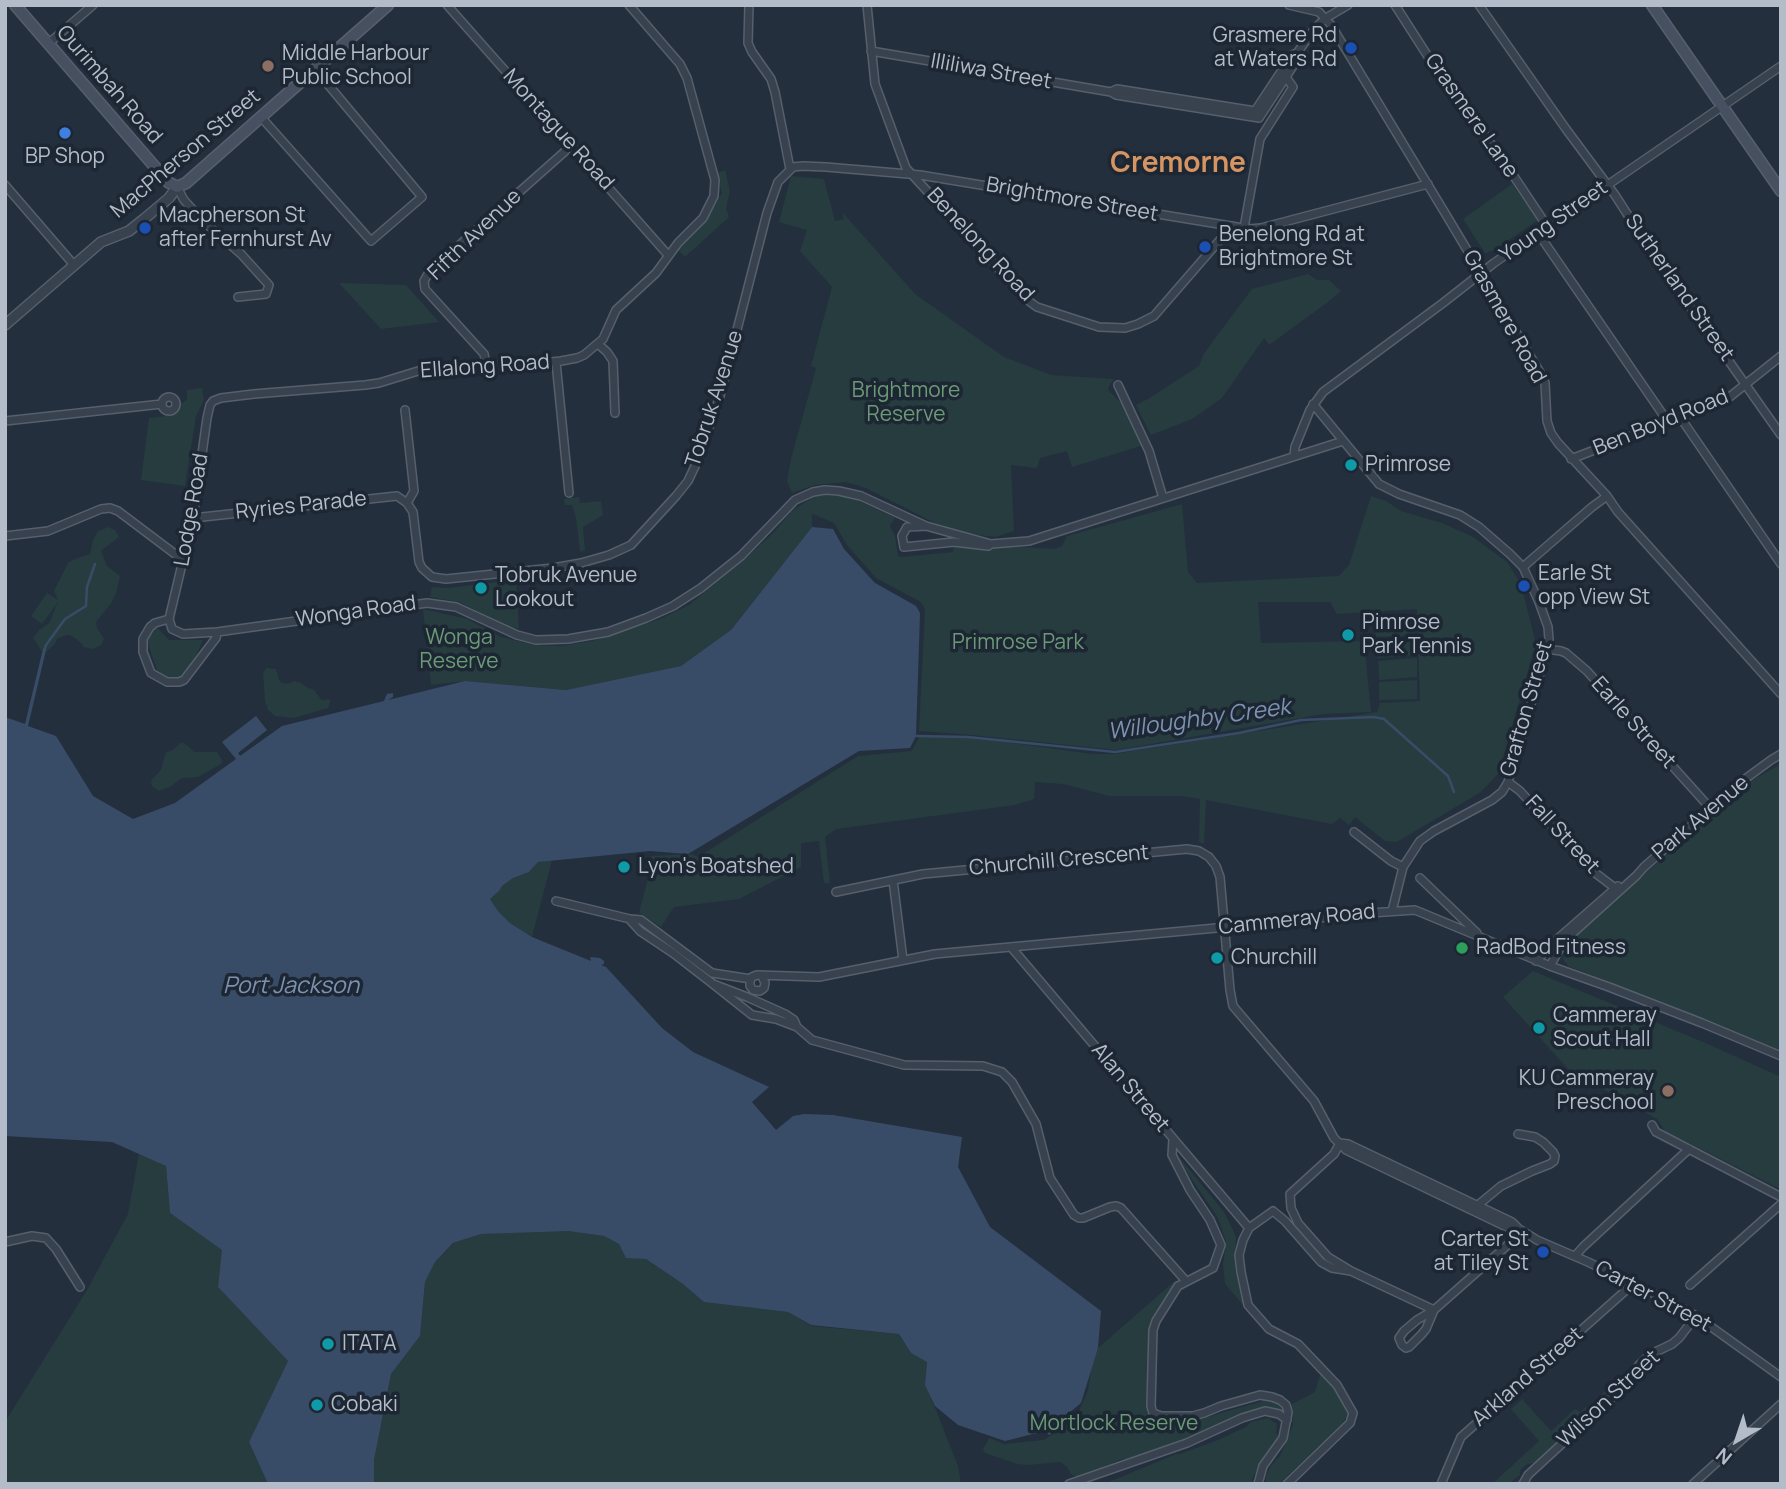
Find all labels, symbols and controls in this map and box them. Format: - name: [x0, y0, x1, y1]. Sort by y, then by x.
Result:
- street label: Ourimbah Road: [51, 21, 167, 149]
- place label: Grasmere Rd at Waters Rd: [1213, 23, 1337, 73]
- marker: Grasmere Rd at Waters Rd: [1343, 40, 1359, 56]
- place label: Middle Harbour Public School: [282, 41, 429, 91]
- street label: Illiliwa Street: [929, 49, 1053, 95]
- street label: Grasmere Lane: [1419, 49, 1523, 183]
- marker: Middle Harbour Public School: [260, 58, 276, 74]
- street label: Montague Road: [497, 64, 619, 196]
- street label: MacPherson Street: [106, 84, 266, 224]
- marker: BP Shop: [57, 125, 73, 141]
- place label: BP Shop: [25, 144, 105, 170]
- district label: Cremorne: [1110, 147, 1246, 181]
- street label: Brightmore Street: [984, 172, 1160, 228]
- street label: Young Street: [1495, 176, 1613, 268]
- street label: Benelong Road: [921, 183, 1039, 307]
- street label: Fifth Avenue: [423, 184, 527, 286]
- place label: Macpherson St after Fernhurst Av: [159, 203, 332, 253]
- street label: Sutherland Street: [1619, 210, 1739, 366]
- marker: Macpherson St after Fernhurst Av: [137, 220, 153, 236]
- place label: Benelong Rd at Brightmore St: [1219, 222, 1365, 272]
- marker: Benelong Rd at Brightmore St: [1197, 239, 1213, 255]
- street label: Grasmere Road: [1457, 246, 1551, 388]
- street label: Tobruk Avenue: [681, 327, 749, 471]
- street label: Ellalong Road: [419, 350, 551, 384]
- park label: Brightmore Reserve: [852, 378, 960, 428]
- street label: Ben Boyd Road: [1590, 384, 1732, 462]
- street label: Lodge Road: [170, 452, 214, 568]
- place label: Primrose: [1365, 452, 1451, 478]
- marker: Primrose: [1343, 457, 1359, 473]
- street label: Ryries Parade: [234, 487, 368, 525]
- place label: Earle St opp View St: [1538, 561, 1650, 611]
- place label: Tobruk Avenue Lookout: [495, 563, 637, 613]
- marker: Earle St opp View St: [1516, 578, 1532, 594]
- marker: Tobruk Avenue Lookout: [473, 580, 489, 596]
- street label: Wonga Road: [294, 591, 418, 633]
- place label: Pimrose Park Tennis: [1362, 610, 1472, 660]
- park label: Wonga Reserve: [420, 625, 498, 675]
- marker: Pimrose Park Tennis: [1340, 627, 1356, 643]
- park label: Primrose Park: [952, 630, 1084, 656]
- street label: Grafton Street: [1496, 638, 1558, 780]
- street label: Earle Street: [1585, 672, 1681, 774]
- water label: Willoughby Creek: [1106, 694, 1292, 746]
- street label: Park Avenue: [1648, 770, 1754, 866]
- street label: Fall Street: [1520, 791, 1604, 879]
- street label: Churchill Crescent: [968, 841, 1150, 881]
- place label: Lyon's Boatshed: [638, 854, 794, 880]
- marker: Lyon's Boatshed: [616, 859, 632, 875]
- street label: Cammeray Road: [1217, 899, 1377, 941]
- place label: RadBod Fitness: [1476, 935, 1626, 961]
- marker: RadBod Fitness: [1454, 940, 1470, 956]
- place label: Churchill: [1231, 945, 1317, 971]
- marker: Churchill: [1209, 950, 1225, 966]
- water label: Port Jackson: [223, 973, 359, 1001]
- place label: Cammeray Scout Hall: [1553, 1003, 1657, 1053]
- marker: Cammeray Scout Hall: [1531, 1020, 1547, 1036]
- street label: Alan Street: [1086, 1038, 1174, 1138]
- place label: KU Cammeray Preschool: [1519, 1066, 1654, 1116]
- marker: KU Cammeray Preschool: [1660, 1083, 1676, 1099]
- place label: Carter St at Tiley St: [1434, 1227, 1529, 1277]
- marker: Carter St at Tiley St: [1535, 1244, 1551, 1260]
- street label: Carter Street: [1591, 1256, 1715, 1338]
- street label: Arkland Street: [1467, 1322, 1589, 1432]
- place label: ITATA: [342, 1331, 396, 1357]
- marker: ITATA: [320, 1336, 336, 1352]
- street label: Wilson Street: [1553, 1345, 1665, 1453]
- place label: Cobaki: [331, 1392, 398, 1418]
- marker: Cobaki: [309, 1397, 325, 1413]
- north arrow: [1702, 1405, 1772, 1475]
- park label: Mortlock Reserve: [1030, 1411, 1198, 1437]
- text: N: [1710, 1442, 1737, 1471]

